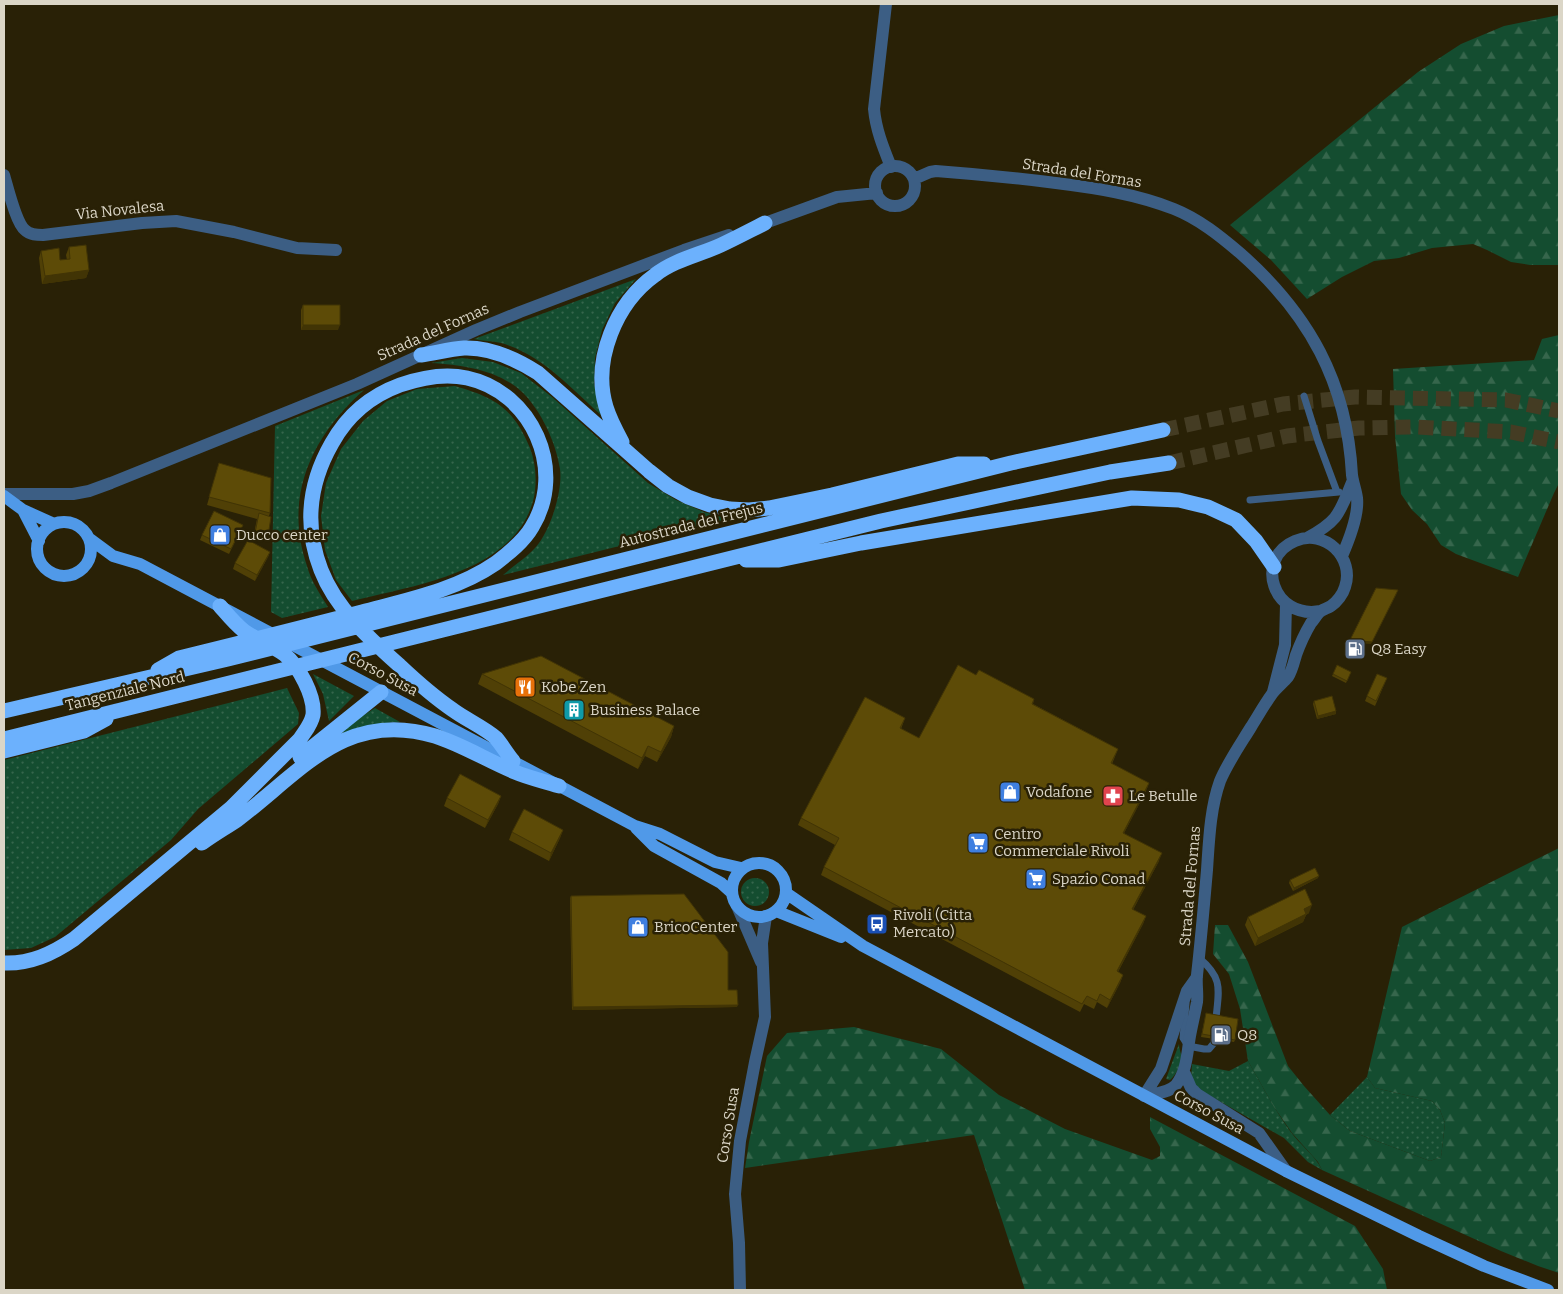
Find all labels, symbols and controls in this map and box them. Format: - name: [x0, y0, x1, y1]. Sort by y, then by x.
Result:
- street label: Strada del Fornas: [1021, 155, 1143, 191]
- street label: Via Novalesa: [75, 196, 165, 224]
- street label: Strada del Fornas: [374, 299, 492, 365]
- street label: Autostrada del Frejus: [617, 498, 765, 552]
- shop icon: Ducco center: [208, 523, 232, 547]
- place label: Ducco center: [236, 526, 328, 544]
- fuel station icon: Q8 Easy: [1343, 637, 1367, 661]
- place label: Q8 Easy: [1371, 640, 1426, 658]
- street label: Corso Susa: [345, 648, 421, 700]
- street label: Tangenziale Nord: [64, 667, 187, 715]
- restaurant icon: Kobe Zen: [513, 675, 537, 699]
- place label: Kobe Zen: [541, 678, 607, 696]
- building icon: Business Palace: [562, 698, 586, 722]
- place label: Business Palace: [590, 701, 700, 719]
- shop icon: Vodafone: [998, 780, 1022, 804]
- place label: Vodafone: [1026, 783, 1092, 801]
- pharmacy icon: Le Betulle: [1101, 784, 1125, 808]
- place label: Le Betulle: [1129, 787, 1198, 805]
- place label: Centro Commerciale Rivoli: [994, 825, 1130, 860]
- street label: Strada del Fornas: [1176, 825, 1204, 947]
- supermarket icon: Centro Commerciale Rivoli: [966, 831, 990, 855]
- supermarket icon: Spazio Conad: [1024, 867, 1048, 891]
- place label: Spazio Conad: [1052, 870, 1146, 888]
- place label: Rivoli (Citta Mercato): [893, 906, 972, 941]
- bus stop icon: Rivoli (Citta Mercato): [865, 912, 889, 936]
- shop icon: BricoCenter: [626, 915, 650, 939]
- place label: BricoCenter: [654, 918, 738, 936]
- fuel station icon: Q8: [1209, 1023, 1233, 1047]
- place label: Q8: [1237, 1026, 1257, 1044]
- street label: Corso Susa: [713, 1086, 743, 1164]
- street label: Corso Susa: [1171, 1086, 1247, 1138]

